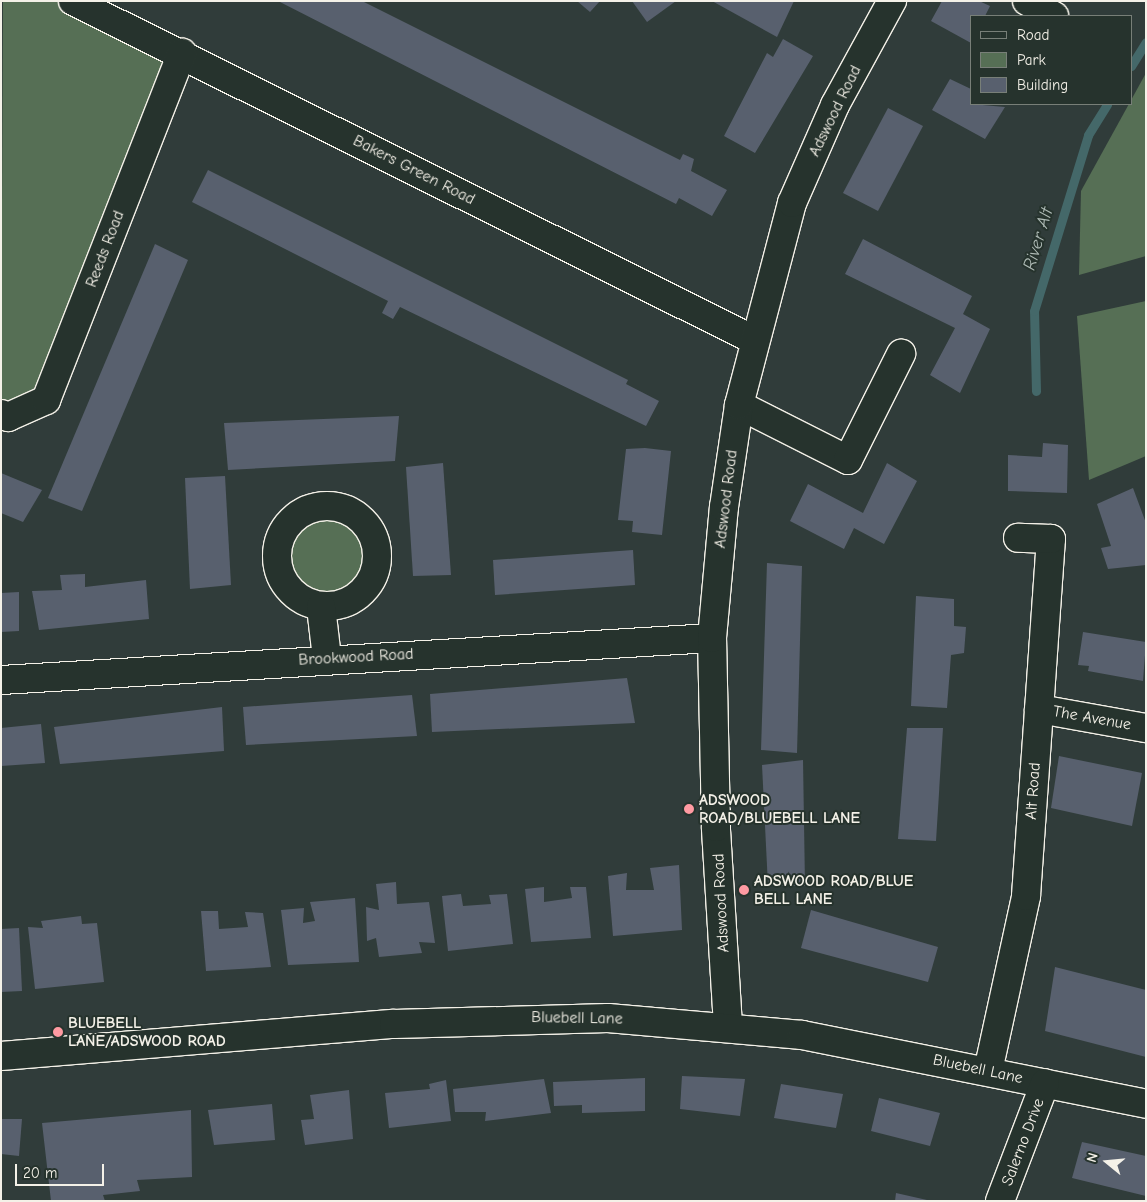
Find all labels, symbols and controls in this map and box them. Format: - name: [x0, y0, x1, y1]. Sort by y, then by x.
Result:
- legend: [970, 15, 1132, 105]
- text: Road: [1017, 26, 1049, 44]
- text: Park: [1017, 51, 1046, 69]
- street label: Adswood Road: [805, 62, 865, 160]
- text: Building: [1017, 76, 1068, 94]
- street label: Bakers Green Road: [350, 131, 478, 209]
- water label: River Alt: [1019, 205, 1059, 273]
- street label: Reeds Road: [82, 208, 128, 290]
- street label: Adswood Road: [710, 449, 742, 549]
- street label: Brookwood Road: [298, 644, 414, 670]
- street label: The Avenue: [1051, 702, 1133, 734]
- street label: Alt Road: [1021, 762, 1045, 820]
- place label: ADSWOOD ROAD/BLUEBELL LANE: [699, 790, 860, 828]
- marker: ADSWOOD ROAD/BLUEBELL LANE: [683, 803, 695, 815]
- street label: Adswood Road: [709, 853, 733, 953]
- place label: ADSWOOD ROAD/BLUE BELL LANE: [754, 871, 913, 909]
- marker: ADSWOOD ROAD/BLUE BELL LANE: [738, 884, 750, 896]
- street label: Bluebell Lane: [531, 1008, 623, 1028]
- place label: BLUEBELL LANE/ADSWOOD ROAD: [68, 1013, 226, 1051]
- marker: BLUEBELL LANE/ADSWOOD ROAD: [52, 1026, 64, 1038]
- street label: Bluebell Lane: [931, 1050, 1025, 1088]
- street label: Salerno Drive: [998, 1096, 1048, 1188]
- north arrow: [1082, 1137, 1132, 1187]
- text: N: [1083, 1151, 1102, 1164]
- scale bar: [18, 1154, 106, 1186]
- text: 20 m: [23, 1164, 57, 1182]

